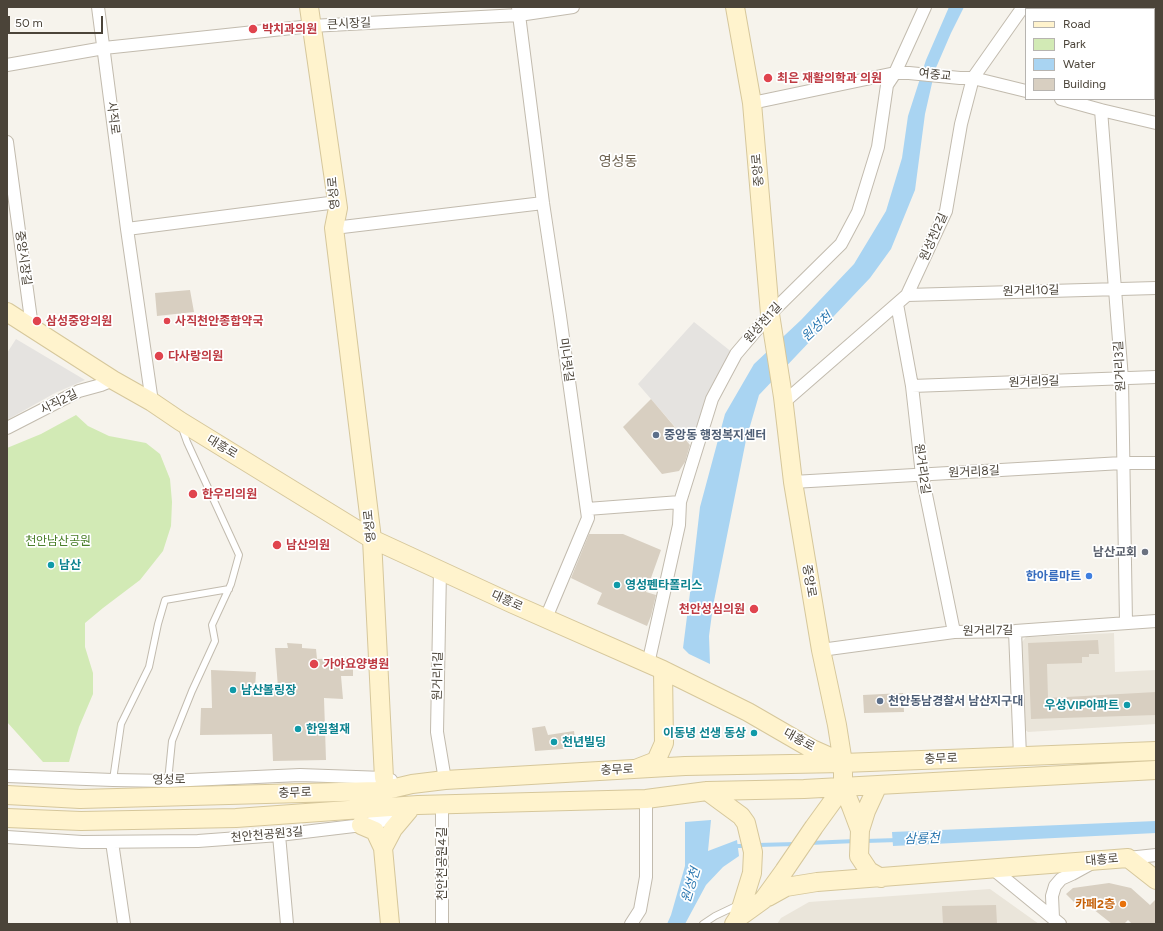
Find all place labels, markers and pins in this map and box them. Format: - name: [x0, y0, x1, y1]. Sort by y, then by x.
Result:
- place label: 박치과의원: [262, 22, 317, 36]
- marker: 박치과의원: [247, 23, 259, 35]
- place label: 최은 재활의학과 의원: [777, 71, 882, 85]
- marker: 최은 재활의학과 의원: [762, 72, 774, 84]
- place label: 삼성중앙의원: [46, 314, 112, 328]
- place label: 사직천안종합약국: [175, 314, 263, 328]
- marker: 삼성중앙의원: [31, 315, 43, 327]
- marker: 사직천안종합약국: [162, 316, 172, 326]
- place label: 다사랑의원: [168, 349, 223, 363]
- marker: 다사랑의원: [153, 350, 165, 362]
- place label: 중앙동 행정복지센터: [664, 428, 766, 442]
- marker: 중앙동 행정복지센터: [651, 430, 661, 440]
- place label: 한우리의원: [202, 487, 257, 501]
- marker: 한우리의원: [187, 488, 199, 500]
- place label: 남산의원: [286, 538, 330, 552]
- marker: 남산의원: [271, 539, 283, 551]
- place label: 남산교회: [1093, 545, 1137, 559]
- marker: 남산교회: [1140, 547, 1150, 557]
- place label: 남산: [59, 558, 81, 572]
- marker: 남산: [46, 560, 56, 570]
- place label: 한아름마트: [1026, 569, 1081, 583]
- marker: 한아름마트: [1084, 571, 1094, 581]
- place label: 영성펜타폴리스: [625, 578, 702, 592]
- marker: 영성펜타폴리스: [612, 580, 622, 590]
- place label: 천안성심의원: [679, 602, 745, 616]
- marker: 천안성심의원: [748, 603, 760, 615]
- place label: 가야요양병원: [323, 657, 389, 671]
- marker: 가야요양병원: [308, 658, 320, 670]
- place label: 남산볼링장: [241, 683, 296, 697]
- marker: 남산볼링장: [228, 685, 238, 695]
- place label: 천안동남경찰서 남산지구대: [888, 694, 1023, 708]
- marker: 천안동남경찰서 남산지구대: [875, 696, 885, 706]
- place label: 우성VIP아파트: [1044, 698, 1119, 712]
- marker: 우성VIP아파트: [1122, 700, 1132, 710]
- place label: 한일철재: [306, 722, 350, 736]
- marker: 한일철재: [293, 724, 303, 734]
- place label: 이동녕 선생 동상: [663, 726, 746, 740]
- marker: 이동녕 선생 동상: [749, 728, 759, 738]
- place label: 천년빌딩: [562, 735, 606, 749]
- marker: 천년빌딩: [549, 737, 559, 747]
- place label: 카페2층: [1075, 897, 1115, 911]
- marker: 카페2층: [1118, 899, 1128, 909]

